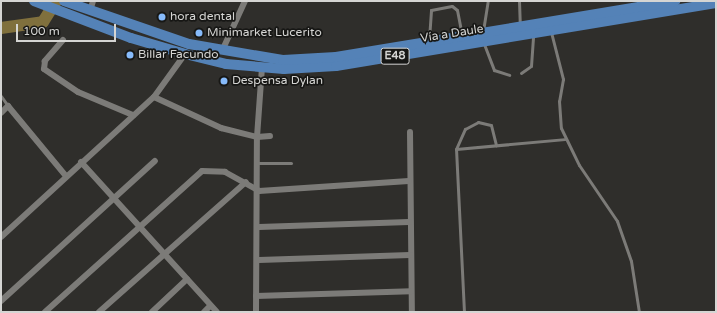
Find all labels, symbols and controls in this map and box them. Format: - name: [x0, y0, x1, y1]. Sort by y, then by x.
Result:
- place label: hora dental: [170, 10, 235, 24]
- marker: hora dental: [157, 12, 167, 22]
- scale bar: [18, 16, 118, 42]
- street label: Vía a Daule: [419, 22, 485, 46]
- text: 100 m: [23, 24, 60, 38]
- place label: Minimarket Lucerito: [207, 26, 322, 40]
- marker: Minimarket Lucerito: [194, 28, 204, 38]
- road number: E48: [380, 47, 410, 65]
- place label: Billar Facundo: [138, 48, 219, 62]
- marker: Billar Facundo: [125, 50, 135, 60]
- place label: Despensa Dylan: [232, 74, 323, 88]
- marker: Despensa Dylan: [219, 76, 229, 86]

